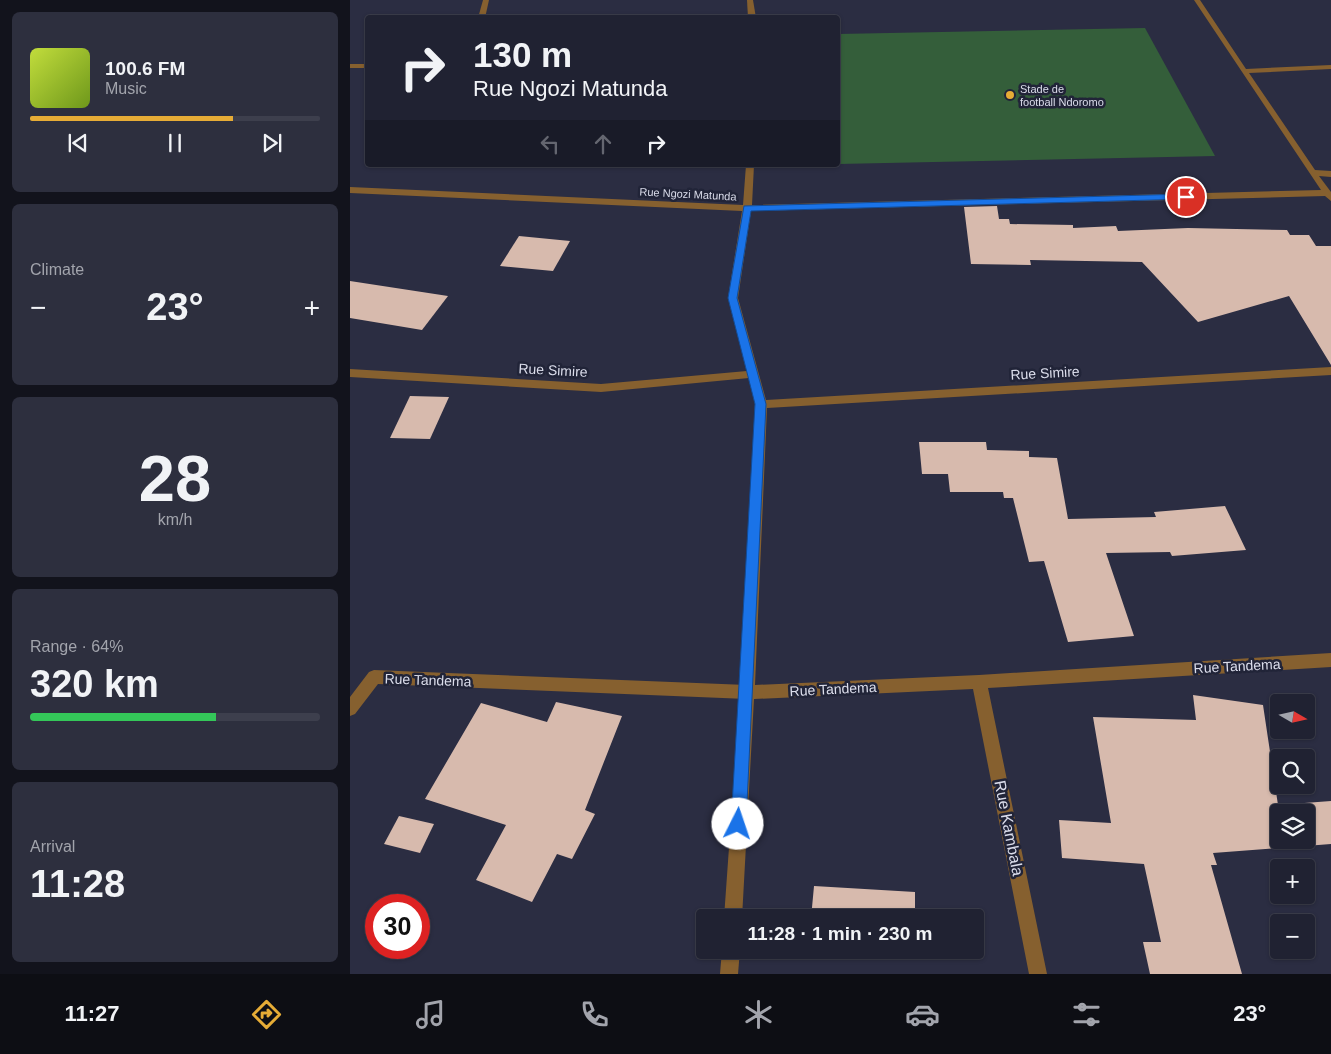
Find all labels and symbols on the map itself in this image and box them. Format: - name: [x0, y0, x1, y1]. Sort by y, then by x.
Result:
- place label: Stade de football Ndoromo: [1020, 83, 1104, 108]
- marker: Stade de football Ndoromo: [1004, 89, 1016, 101]
- pin: [1165, 176, 1207, 218]
- street label: Rue Ngozi Matunda: [639, 185, 738, 203]
- street label: Rue Simire: [518, 360, 588, 380]
- street label: Rue Simire: [1010, 363, 1080, 383]
- street label: Rue Tandema: [1193, 656, 1281, 676]
- street label: Rue Tandema: [384, 670, 472, 690]
- street label: Rue Tandema: [789, 679, 877, 699]
- north arrow: [1270, 694, 1315, 739]
- street label: Rue Kambala: [991, 779, 1027, 877]
- position arrow: [711, 797, 763, 849]
- speed limit sign: 30: [365, 894, 430, 959]

